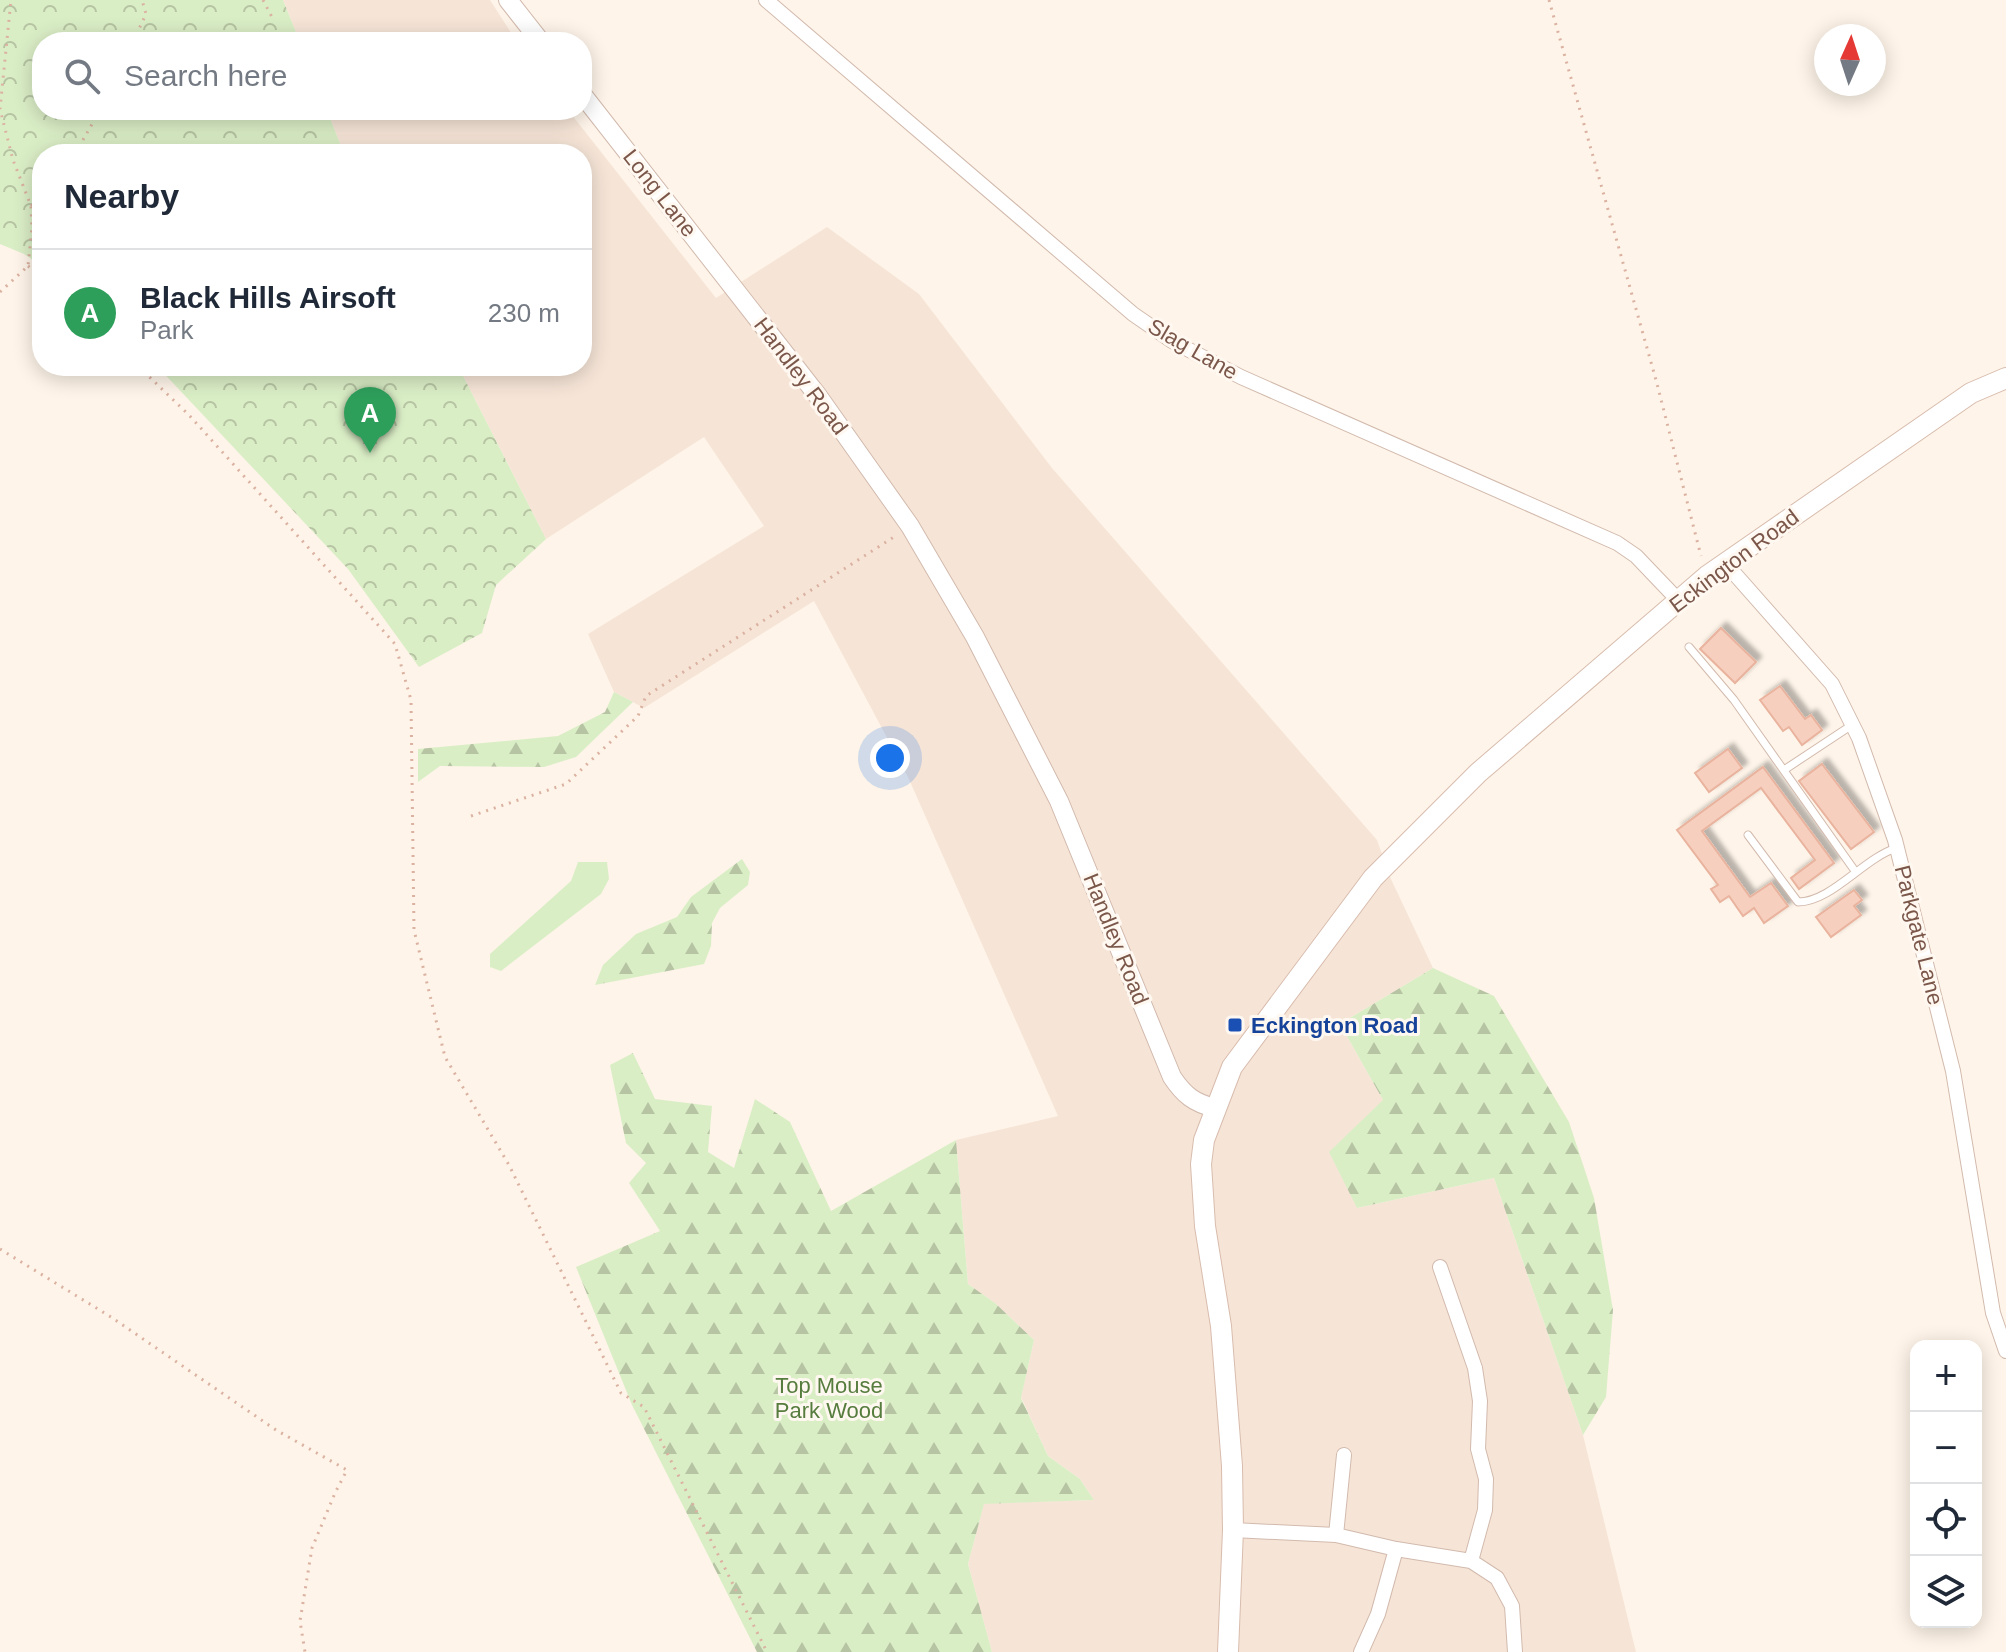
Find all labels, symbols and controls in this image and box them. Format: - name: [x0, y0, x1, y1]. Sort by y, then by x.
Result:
- north arrow: [1814, 24, 1886, 96]
- search box: [32, 32, 592, 120]
- icon: search: [60, 54, 104, 98]
- text: Search here: [124, 59, 287, 92]
- street label: Long Lane: [618, 144, 702, 242]
- text: Nearby: [64, 177, 179, 215]
- text: Black Hills Airsoft: [140, 281, 396, 314]
- text: A: [81, 298, 99, 328]
- text: 230 m: [488, 298, 560, 328]
- street label: Handley Road: [749, 313, 853, 439]
- street label: Slag Lane: [1144, 313, 1242, 385]
- text: Park: [140, 315, 193, 345]
- pin: A: [344, 387, 396, 453]
- street label: Eckington Road: [1664, 504, 1804, 618]
- your location: [870, 738, 910, 778]
- street label: Parkgate Lane: [1890, 863, 1948, 1007]
- street label: Handley Road: [1078, 870, 1154, 1008]
- place label: Eckington Road: [1251, 1013, 1418, 1038]
- marker: Eckington Road: [1226, 1016, 1244, 1034]
- map controls: [1910, 1340, 1982, 1628]
- button: +: [1910, 1340, 1982, 1412]
- park label: Top Mouse Park Wood: [775, 1373, 883, 1423]
- button: −: [1910, 1412, 1982, 1484]
- button: locate: [1910, 1484, 1982, 1556]
- button: layers: [1910, 1556, 1982, 1628]

